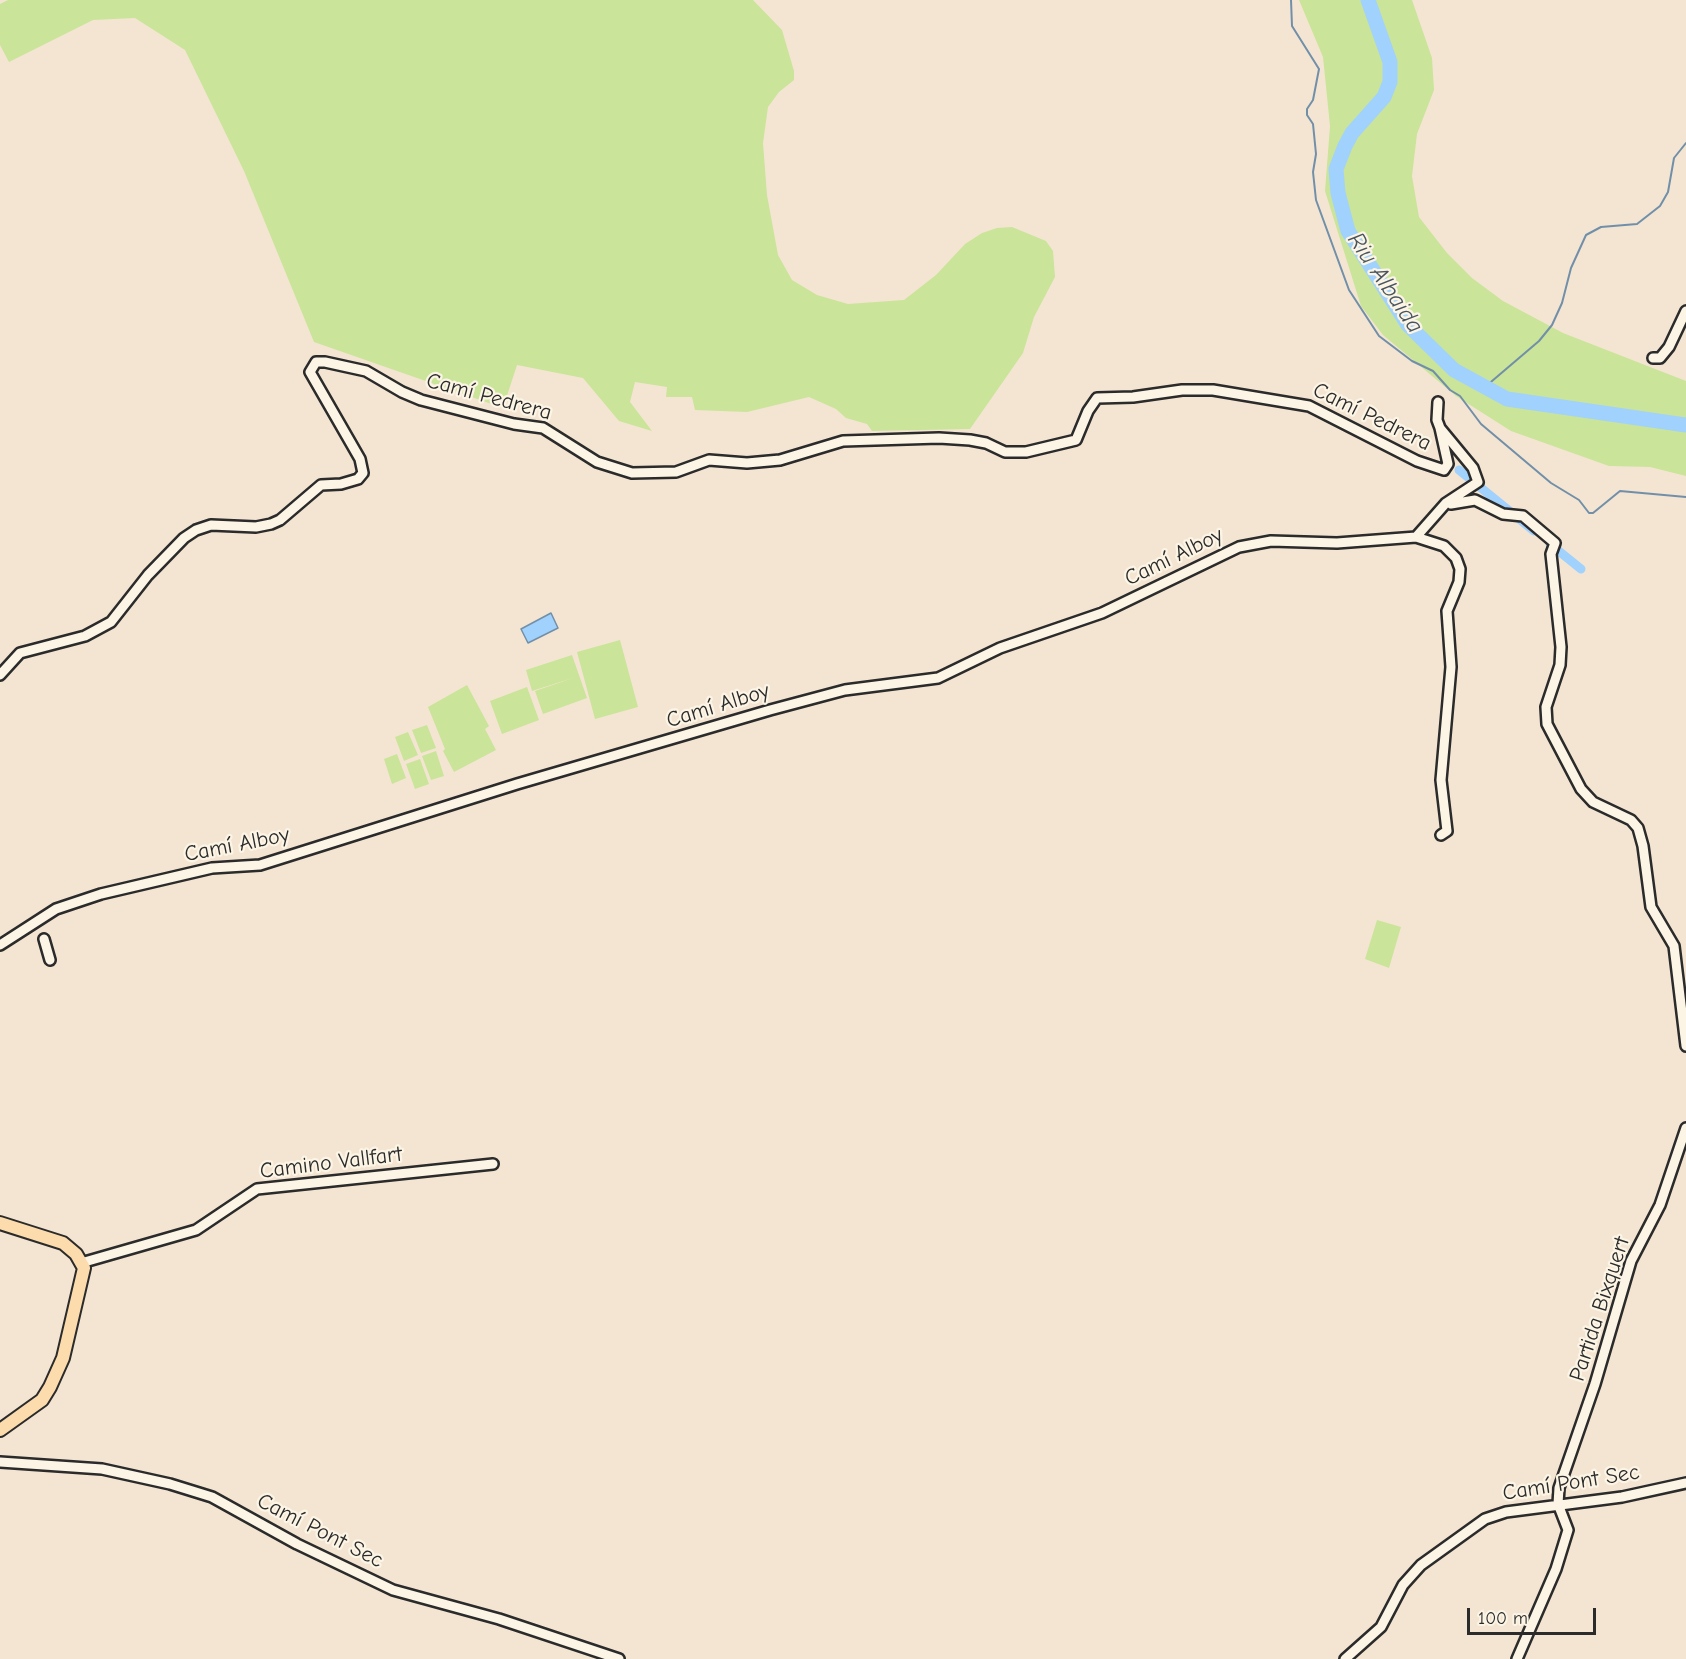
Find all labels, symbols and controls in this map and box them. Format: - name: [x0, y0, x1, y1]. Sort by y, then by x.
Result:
- water label: Riu Albaida: [1341, 227, 1429, 339]
- street label: Camí Pedrera: [424, 368, 554, 426]
- street label: Camí Pedrera: [1308, 377, 1436, 457]
- street label: Camí Alboy: [1121, 522, 1227, 592]
- street label: Camí Alboy: [663, 678, 773, 734]
- street label: Camí Alboy: [182, 822, 292, 868]
- street label: Camino Vallfart: [259, 1141, 403, 1185]
- street label: Partida Bixquert: [1564, 1233, 1636, 1385]
- street label: Camí Pont Sec: [1501, 1459, 1641, 1507]
- street label: Camí Pont Sec: [253, 1488, 387, 1574]
- scale bar: [1470, 1596, 1599, 1634]
- text: 100 m: [1478, 1608, 1528, 1629]

